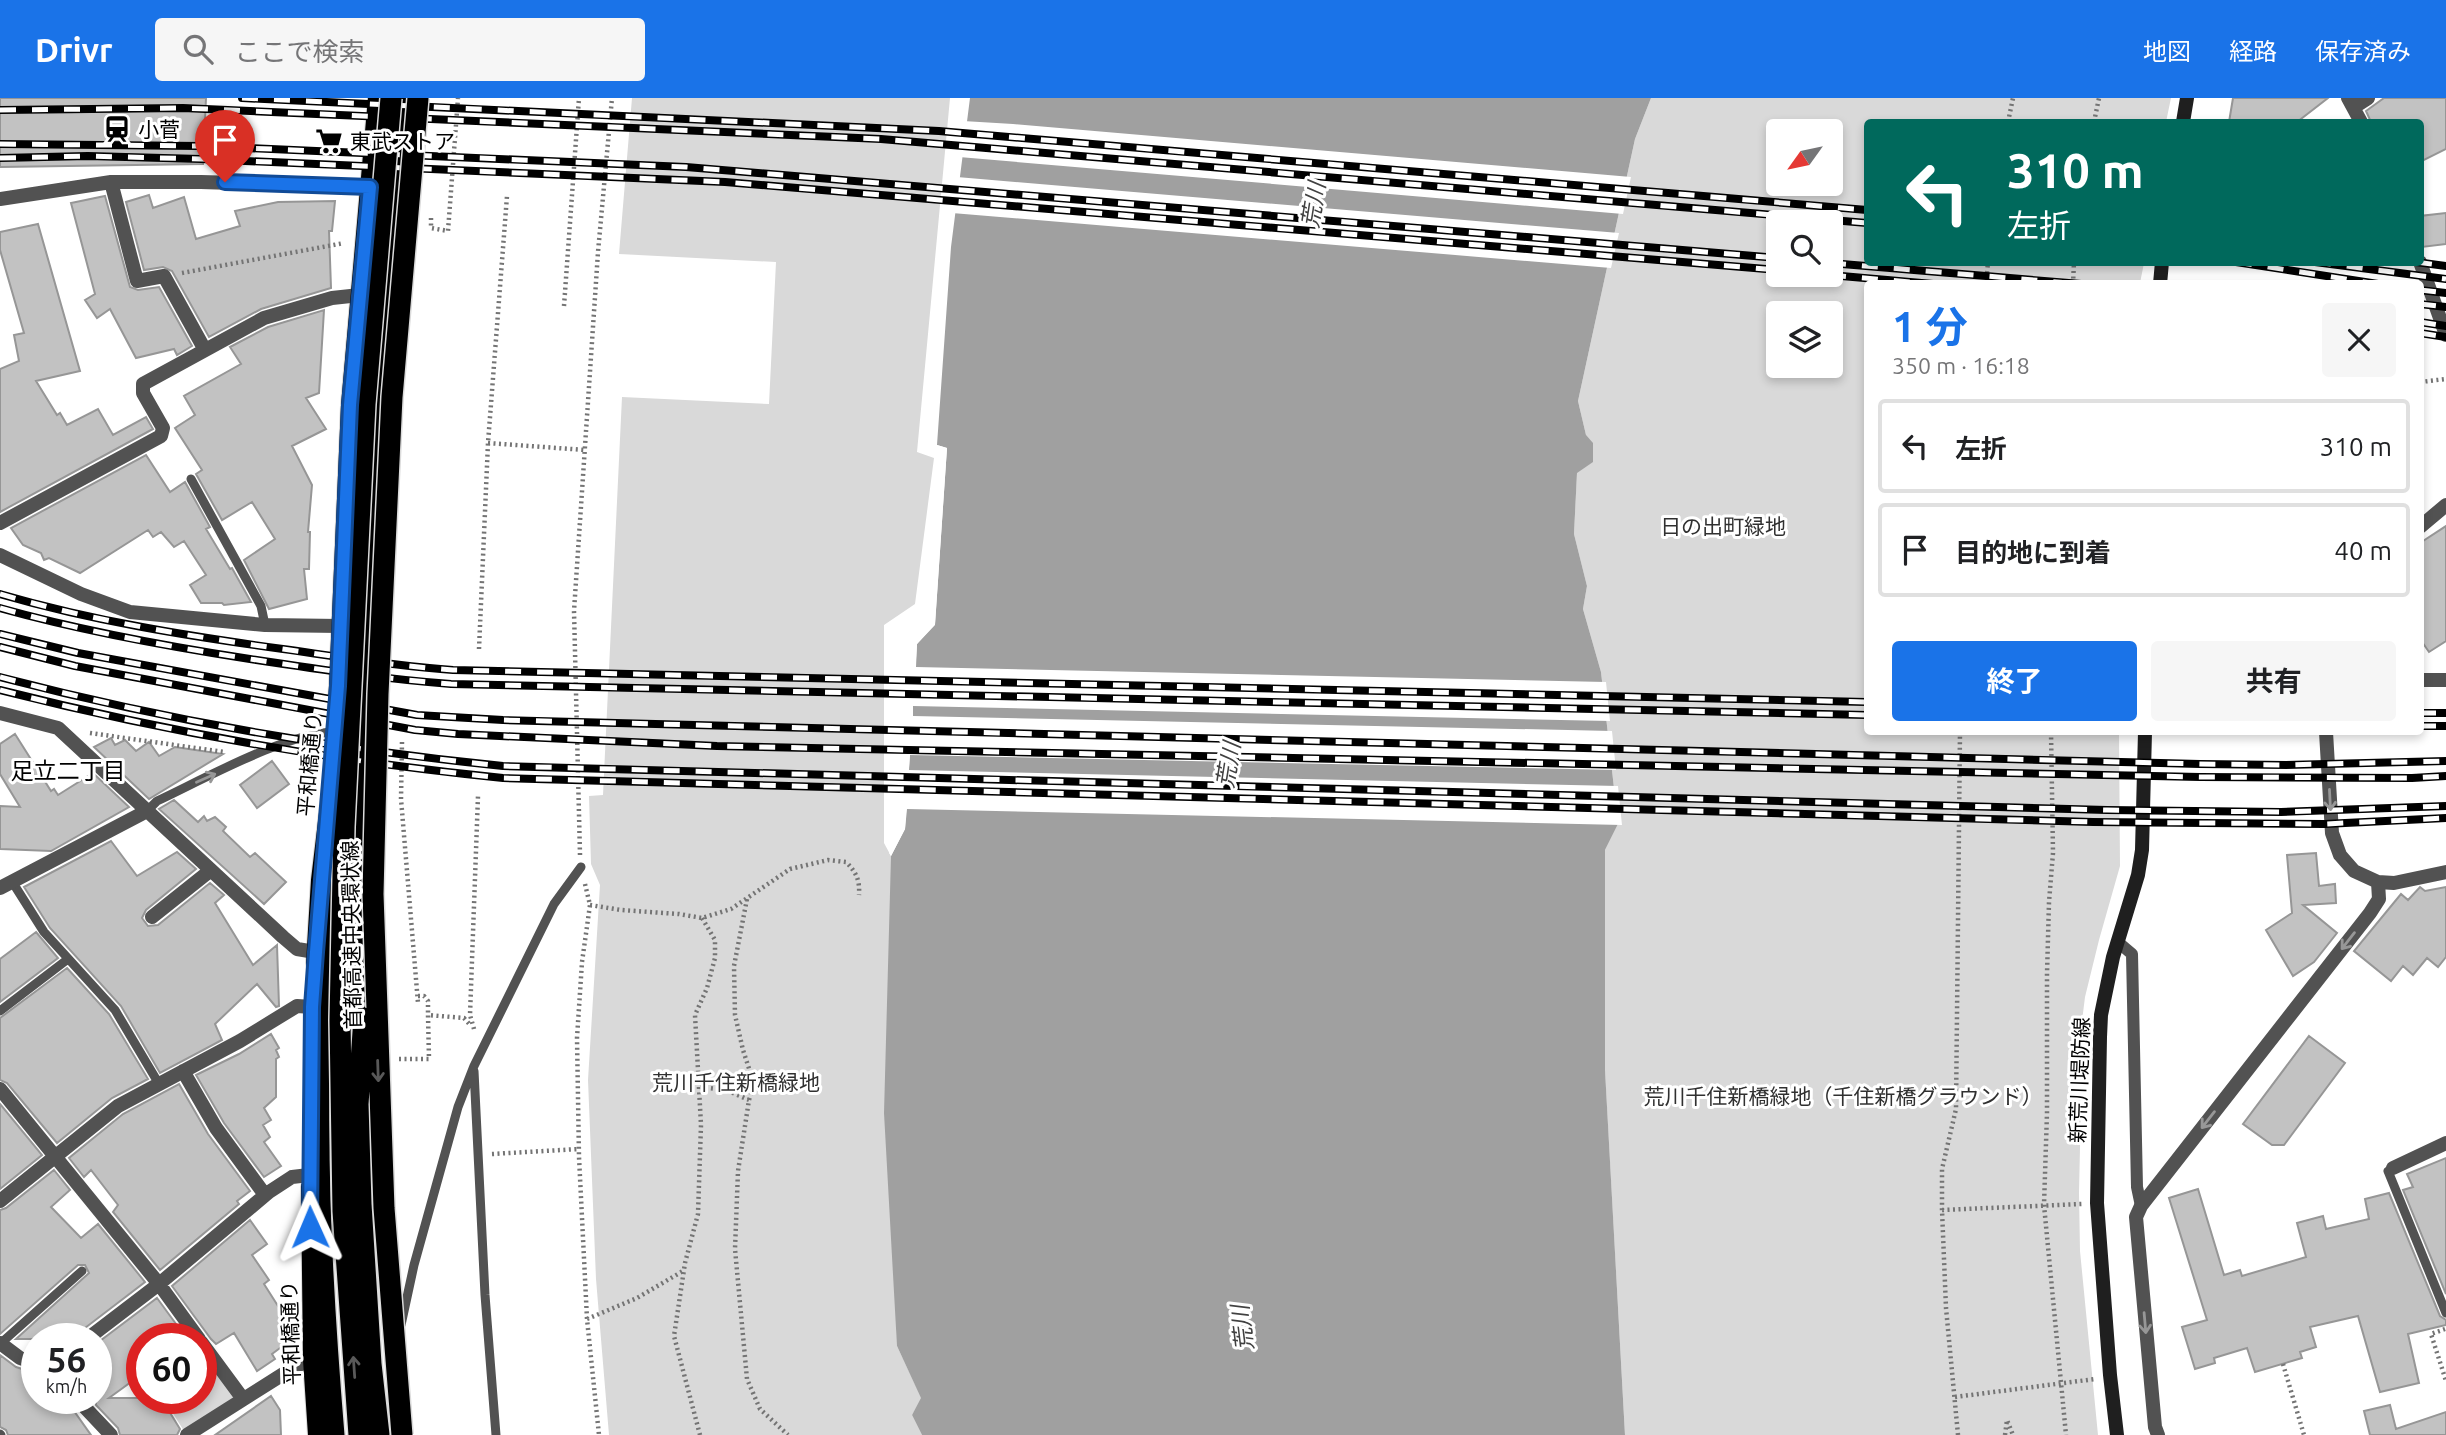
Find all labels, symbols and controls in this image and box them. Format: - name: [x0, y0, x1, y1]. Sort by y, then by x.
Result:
- search box: [155, 18, 645, 81]
- icon: search: [179, 30, 217, 68]
- text: Drivr: [35, 31, 113, 68]
- text: ここで検索: [235, 37, 365, 66]
- text: 地図: [2143, 38, 2191, 65]
- text: 経路: [2229, 38, 2277, 65]
- text: 保存済み: [2315, 38, 2411, 65]
- pin: [195, 110, 255, 182]
- station icon: 小菅: [102, 114, 132, 144]
- place label: 小菅: [138, 117, 180, 141]
- north arrow: [1766, 119, 1843, 196]
- map controls: [1766, 119, 1843, 378]
- icon: arrive: [206, 121, 244, 159]
- supermarket icon: 東武ストア: [314, 126, 344, 156]
- place label: 東武ストア: [350, 129, 455, 153]
- text: 310 m: [2007, 142, 2144, 197]
- icon: left: [1892, 147, 1983, 238]
- water label: 荒川: [1297, 177, 1329, 230]
- text: 左折: [2007, 207, 2071, 243]
- button: search: [1766, 210, 1843, 287]
- button: layers: [1766, 301, 1843, 378]
- text: 1 分: [1892, 303, 1968, 350]
- button: close: [2322, 303, 2396, 377]
- text: 350 m · 16:18: [1892, 353, 2030, 378]
- icon: left: [1896, 427, 1934, 465]
- text: 310 m: [2320, 432, 2392, 461]
- text: 左折: [1955, 434, 2007, 463]
- park label: 日の出町緑地: [1660, 514, 1786, 538]
- icon: arrive: [1896, 531, 1934, 569]
- text: 40 m: [2334, 536, 2392, 565]
- text: 目的地に到着: [1955, 538, 2111, 567]
- button: 終了: [1892, 641, 2137, 721]
- button: 共有: [2151, 641, 2396, 721]
- street label: 平和橋通り: [292, 711, 326, 817]
- water label: 荒川: [1212, 737, 1244, 790]
- district label: 足立二丁目: [11, 758, 126, 783]
- one-way arrow: [195, 771, 216, 784]
- one-way arrow: [2324, 788, 2337, 811]
- street label: 首都高速中央環状線: [337, 840, 365, 1030]
- one-way arrow: [2341, 931, 2356, 949]
- street label: 新荒川堤防線: [2065, 1017, 2093, 1143]
- one-way arrow: [372, 1059, 385, 1082]
- park label: 荒川千住新橋緑地: [652, 1070, 820, 1094]
- park label: 荒川千住新橋緑地（千住新橋グラウンド）: [1644, 1084, 2043, 1108]
- one-way arrow: [2201, 1110, 2216, 1128]
- position arrow: [273, 1190, 347, 1264]
- street label: 平和橋通り: [276, 1280, 304, 1386]
- water label: 荒川: [1226, 1301, 1257, 1352]
- one-way arrow: [2139, 1311, 2152, 1334]
- speed limit sign: 60: [126, 1323, 217, 1414]
- text: 56: [47, 1339, 86, 1379]
- one-way arrow: [347, 1356, 360, 1379]
- text: km/h: [46, 1376, 87, 1396]

